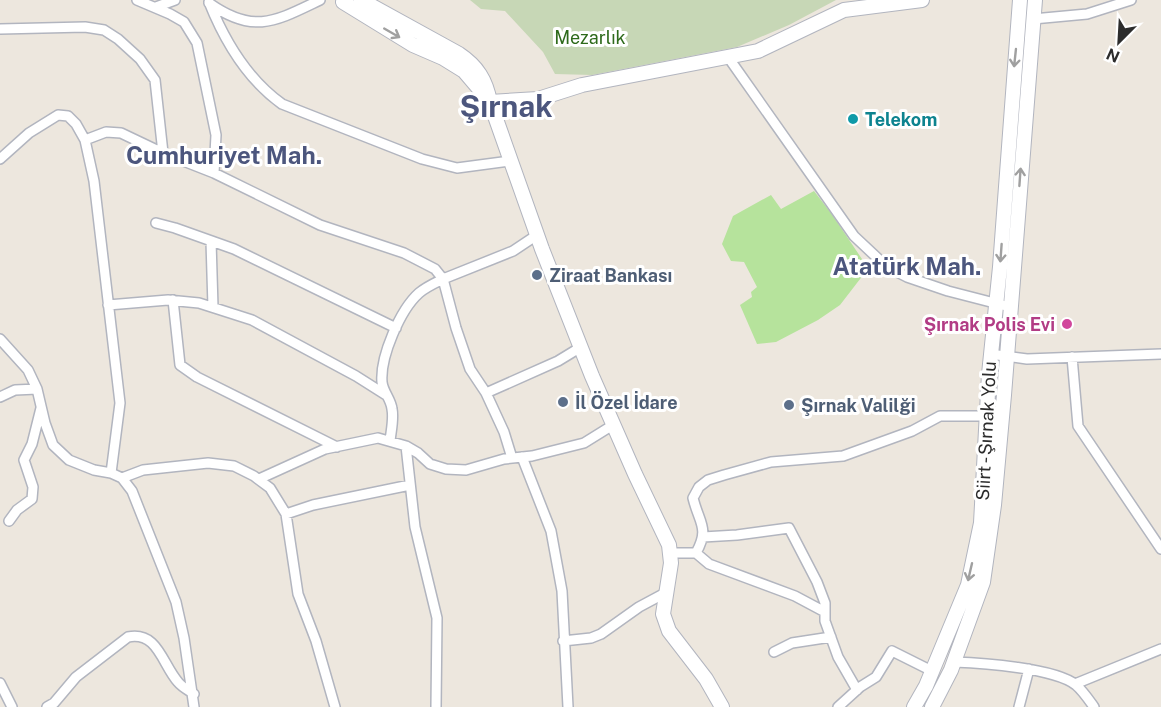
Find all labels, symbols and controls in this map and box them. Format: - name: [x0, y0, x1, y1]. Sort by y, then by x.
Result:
- north arrow: [1089, 12, 1149, 72]
- one-way arrow: [383, 27, 400, 39]
- park label: Mezarlık: [554, 27, 626, 48]
- text: N: [1104, 44, 1123, 66]
- one-way arrow: [1009, 48, 1020, 68]
- district label: Şırnak: [459, 88, 553, 124]
- place label: Telekom: [865, 109, 937, 130]
- marker: Telekom: [846, 112, 860, 126]
- district label: Cumhuriyet Mah.: [126, 141, 322, 169]
- one-way arrow: [1015, 168, 1026, 188]
- one-way arrow: [995, 242, 1006, 262]
- district label: Atatürk Mah.: [832, 252, 982, 280]
- place label: Ziraat Bankası: [549, 265, 672, 286]
- marker: Ziraat Bankası: [530, 268, 544, 282]
- place label: Şırnak Polis Evi: [924, 314, 1055, 335]
- marker: Şırnak Polis Evi: [1060, 317, 1074, 331]
- street label: Siirt - Şırnak Yolu: [972, 361, 1000, 501]
- place label: İl Özel İdare: [575, 391, 678, 413]
- marker: İl Özel İdare: [556, 395, 570, 409]
- place label: Şırnak Valilği: [801, 395, 916, 416]
- marker: Şırnak Valilği: [782, 398, 796, 412]
- one-way arrow: [964, 562, 976, 581]

